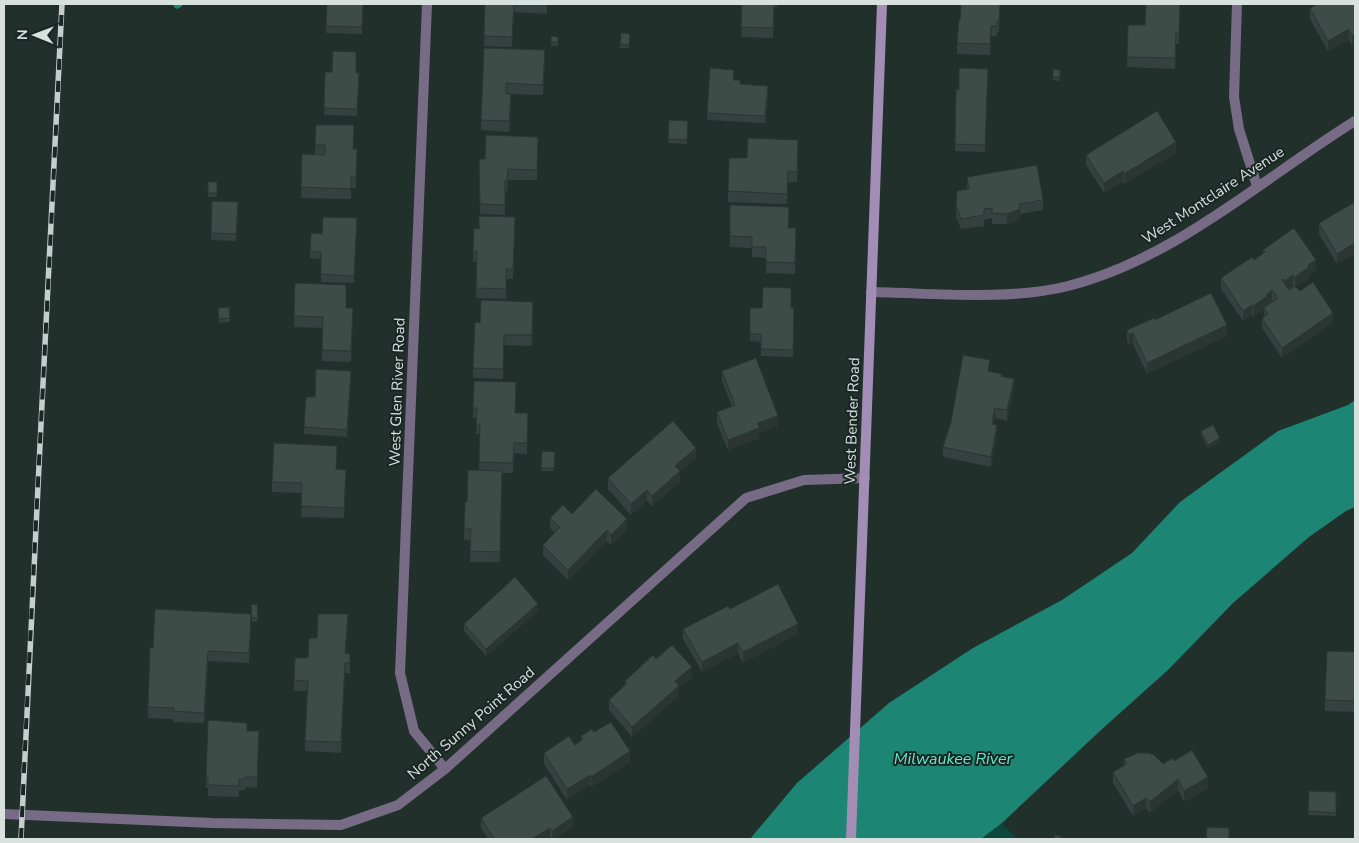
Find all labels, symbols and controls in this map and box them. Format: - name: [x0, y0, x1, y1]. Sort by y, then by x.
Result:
- north arrow: [10, 10, 60, 60]
- text: N: [13, 29, 32, 40]
- street label: West Montclaire Avenue: [1138, 141, 1288, 249]
- street label: West Glen River Road: [384, 317, 410, 467]
- street label: West Bender Road: [840, 357, 864, 485]
- street label: North Sunny Point Road: [403, 662, 539, 784]
- water label: Milwaukee River: [894, 748, 1013, 770]

